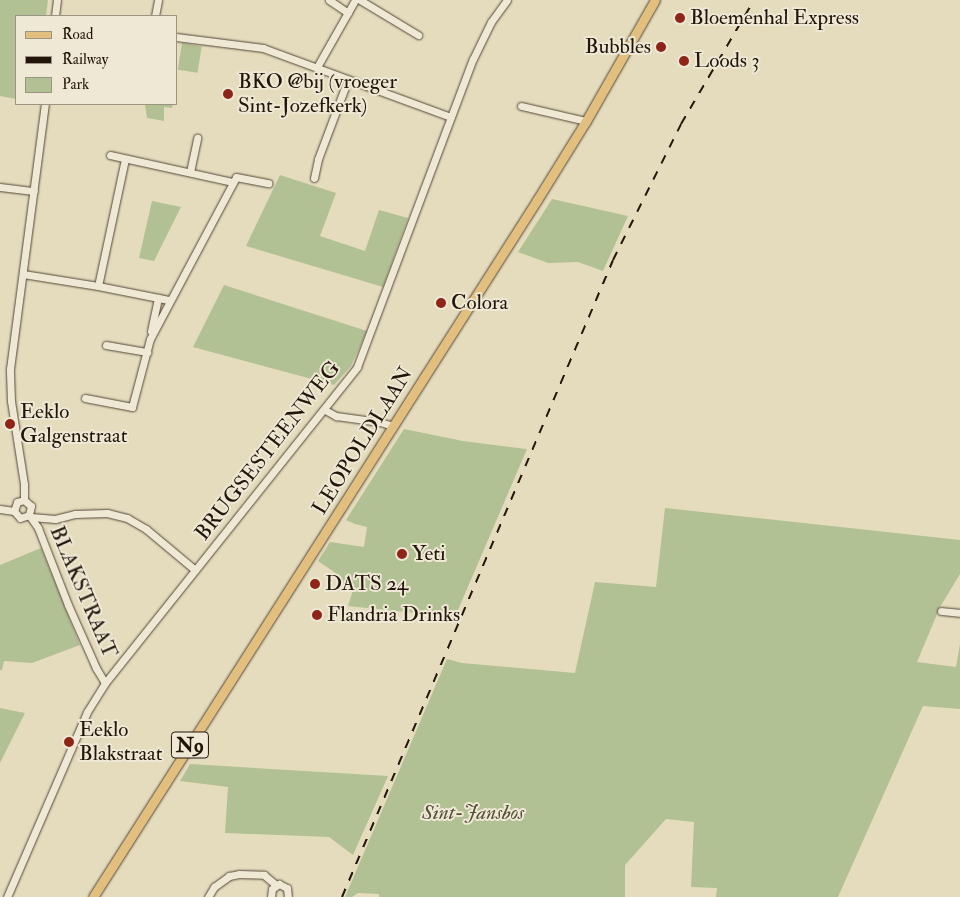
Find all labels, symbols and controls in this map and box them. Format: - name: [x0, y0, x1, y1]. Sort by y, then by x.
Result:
- place label: Bloemenhal Express: [690, 5, 859, 31]
- marker: Bloemenhal Express: [674, 12, 686, 24]
- legend: [15, 15, 178, 105]
- text: Road: [62, 25, 93, 44]
- place label: Bubbles: [585, 34, 651, 60]
- marker: Bubbles: [655, 41, 667, 53]
- place label: Loods 3: [694, 48, 760, 74]
- text: Railway: [62, 50, 108, 69]
- marker: Loods 3: [678, 55, 690, 67]
- place label: BKO @bij (vroeger Sint-Jozefkerk): [238, 69, 397, 119]
- text: Park: [62, 75, 89, 94]
- marker: BKO @bij (vroeger Sint-Jozefkerk): [222, 88, 234, 100]
- place label: Colora: [451, 290, 508, 316]
- marker: Colora: [435, 297, 447, 309]
- street label: BRUGSESTEENWEG: [190, 356, 346, 546]
- street label: LEOPOLDLAAN: [307, 362, 419, 520]
- place label: Eeklo Galgenstraat: [20, 399, 128, 449]
- marker: Eeklo Galgenstraat: [4, 418, 16, 430]
- street label: BLAKSTRAAT: [44, 522, 122, 662]
- place label: Yeti: [412, 541, 446, 567]
- marker: Yeti: [396, 548, 408, 560]
- place label: DATS 24: [325, 571, 408, 597]
- marker: DATS 24: [309, 578, 321, 590]
- place label: Flandria Drinks: [327, 602, 460, 628]
- marker: Flandria Drinks: [311, 609, 323, 621]
- place label: Eeklo Blakstraat: [79, 717, 162, 767]
- road number: N9: [170, 728, 210, 762]
- marker: Eeklo Blakstraat: [63, 736, 75, 748]
- park label: Sint-Jansbos: [422, 800, 524, 826]

